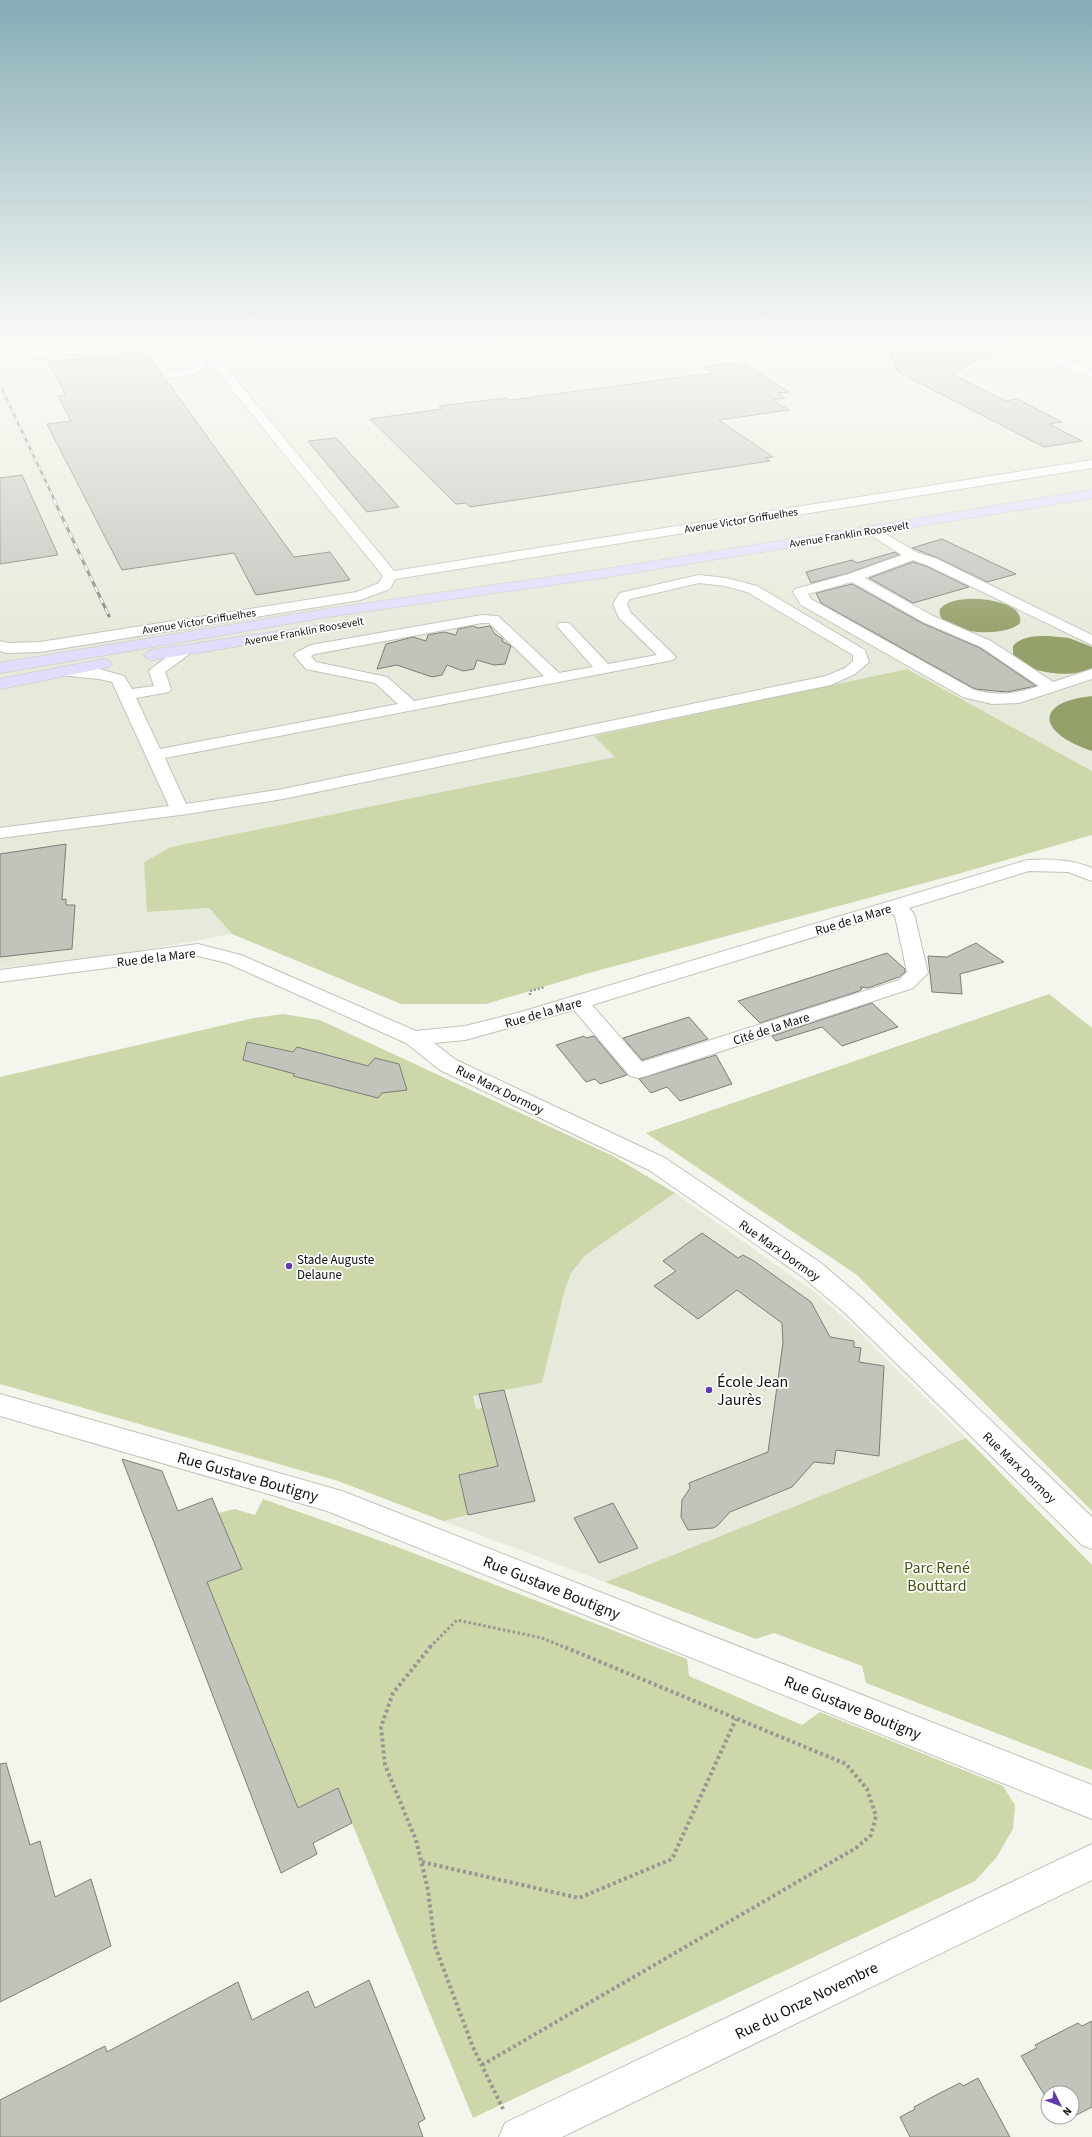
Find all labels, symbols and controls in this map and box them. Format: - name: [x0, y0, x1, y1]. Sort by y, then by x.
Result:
- street label: Avenue Victor Griffuelhes: [683, 504, 799, 537]
- street label: Avenue Franklin Roosevelt: [788, 518, 910, 551]
- street label: Avenue Victor Griffuelhes: [141, 605, 257, 638]
- street label: Avenue Franklin Roosevelt: [243, 614, 365, 649]
- street label: Rue de la Mare: [813, 900, 894, 940]
- street label: Rue de la Mare: [116, 944, 196, 972]
- street label: Rue de la Mare: [503, 993, 584, 1033]
- street label: Cité de la Mare: [731, 1008, 812, 1050]
- street label: Rue Marx Dormoy: [453, 1061, 547, 1119]
- street label: Rue Marx Dormoy: [735, 1216, 824, 1286]
- place label: Stade Auguste Delaune: [297, 1251, 374, 1284]
- marker: Stade Auguste Delaune: [284, 1261, 294, 1271]
- place label: École Jean Jaurès: [717, 1371, 788, 1411]
- marker: École Jean Jaurès: [704, 1385, 714, 1395]
- street label: Rue Marx Dormoy: [979, 1428, 1060, 1507]
- street label: Rue Gustave Boutigny: [175, 1446, 321, 1508]
- street label: Rue Gustave Boutigny: [480, 1550, 624, 1626]
- park label: Parc René Bouttard: [904, 1557, 970, 1597]
- street label: Rue Gustave Boutigny: [781, 1670, 925, 1746]
- street label: Rue du Onze Novembre: [731, 1957, 882, 2045]
- north arrow: [1040, 2085, 1080, 2125]
- text: N: [1059, 2104, 1075, 2119]

